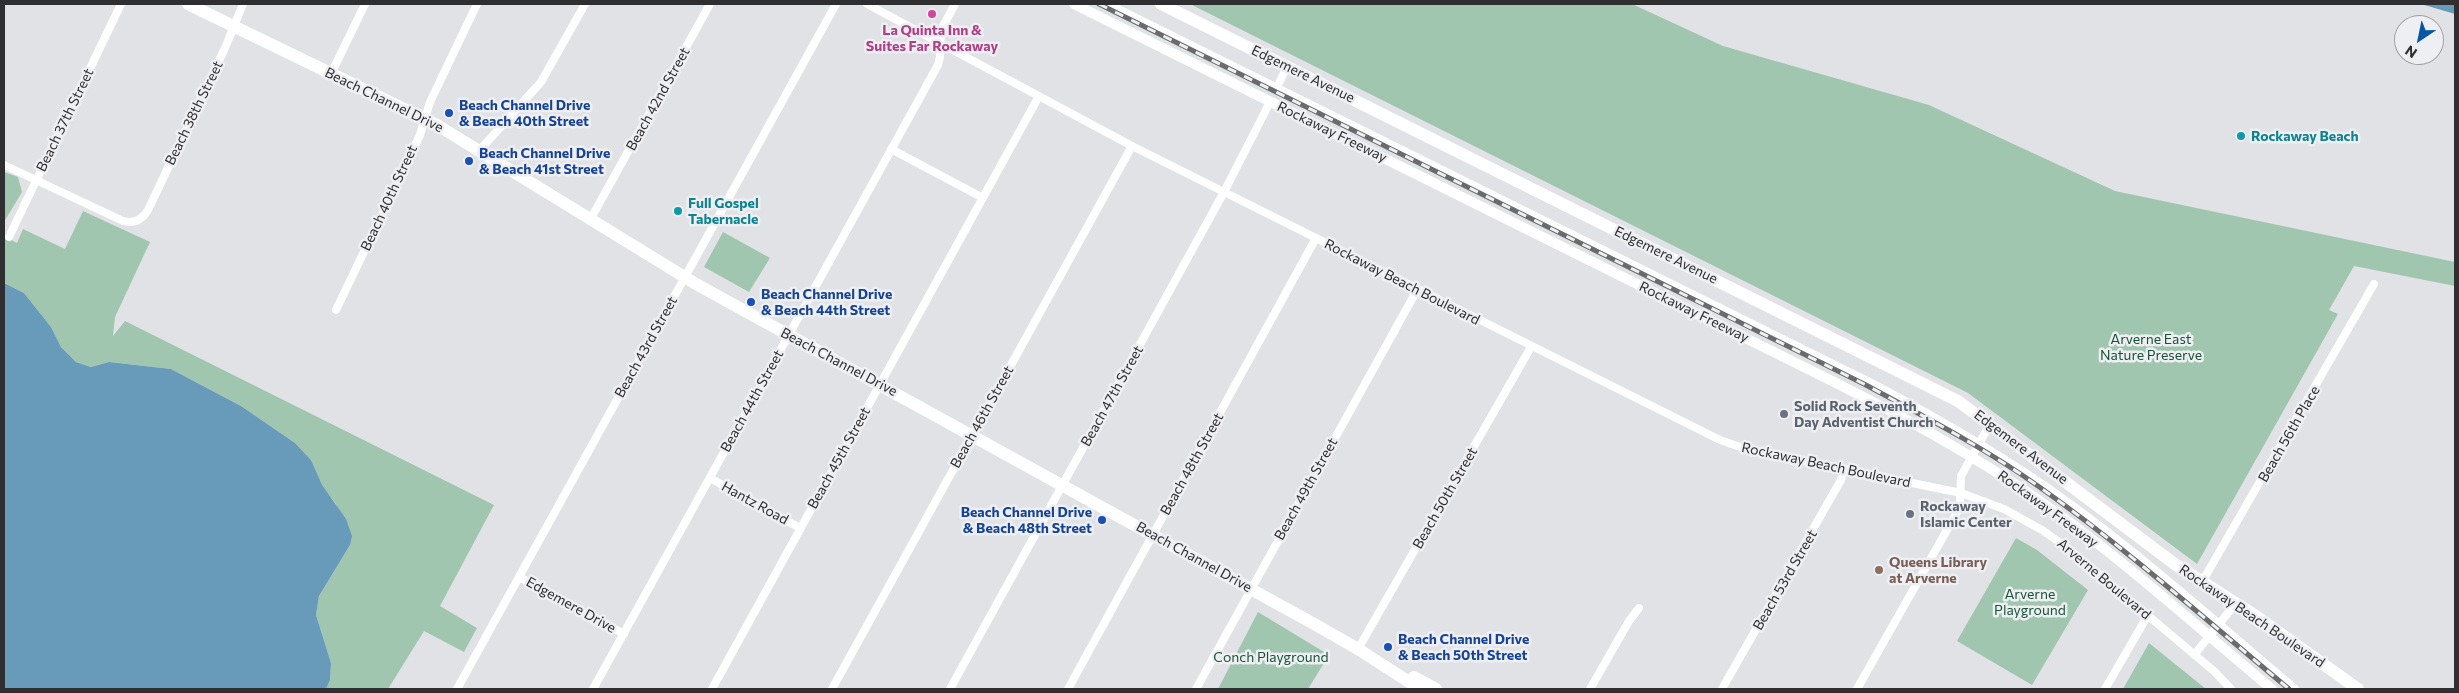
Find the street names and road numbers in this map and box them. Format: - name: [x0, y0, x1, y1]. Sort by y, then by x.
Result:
- street label: Edgemere Avenue: [1249, 42, 1357, 106]
- street label: Beach 42nd Street: [623, 44, 693, 154]
- street label: Beach 38th Street: [161, 58, 227, 168]
- street label: Beach Channel Drive: [322, 64, 446, 136]
- street label: Beach 37th Street: [33, 66, 97, 174]
- street label: Rockaway Freeway: [1274, 98, 1390, 166]
- street label: Beach 40th Street: [357, 142, 421, 254]
- street label: Edgemere Avenue: [1612, 223, 1720, 287]
- street label: Rockaway Beach Boulevard: [1321, 235, 1483, 329]
- street label: Rockaway Freeway: [1636, 278, 1752, 346]
- street label: Beach 43rd Street: [611, 293, 681, 401]
- street label: Beach Channel Drive: [778, 324, 900, 400]
- street label: Beach 47th Street: [1077, 343, 1147, 449]
- street label: Beach 44th Street: [717, 347, 787, 455]
- street label: Beach 46th Street: [947, 363, 1017, 471]
- street label: Beach 56th Place: [2255, 383, 2323, 485]
- street label: Beach 45th Street: [804, 404, 874, 512]
- street label: Edgemere Avenue: [1971, 406, 2071, 488]
- street label: Beach 48th Street: [1157, 410, 1227, 518]
- street label: Beach 49th Street: [1271, 435, 1341, 543]
- street label: Rockaway Beach Boulevard: [1740, 439, 1912, 491]
- street label: Beach 50th Street: [1409, 444, 1481, 552]
- street label: Rockaway Freeway: [1994, 467, 2102, 551]
- street label: Hantz Road: [719, 478, 791, 528]
- street label: Beach Channel Drive: [1133, 518, 1255, 596]
- street label: Beach 53rd Street: [1749, 527, 1821, 633]
- street label: Arverne Boulevard: [2054, 535, 2154, 623]
- street label: Rockaway Beach Boulevard: [2176, 561, 2328, 671]
- street label: Edgemere Drive: [523, 573, 619, 637]

